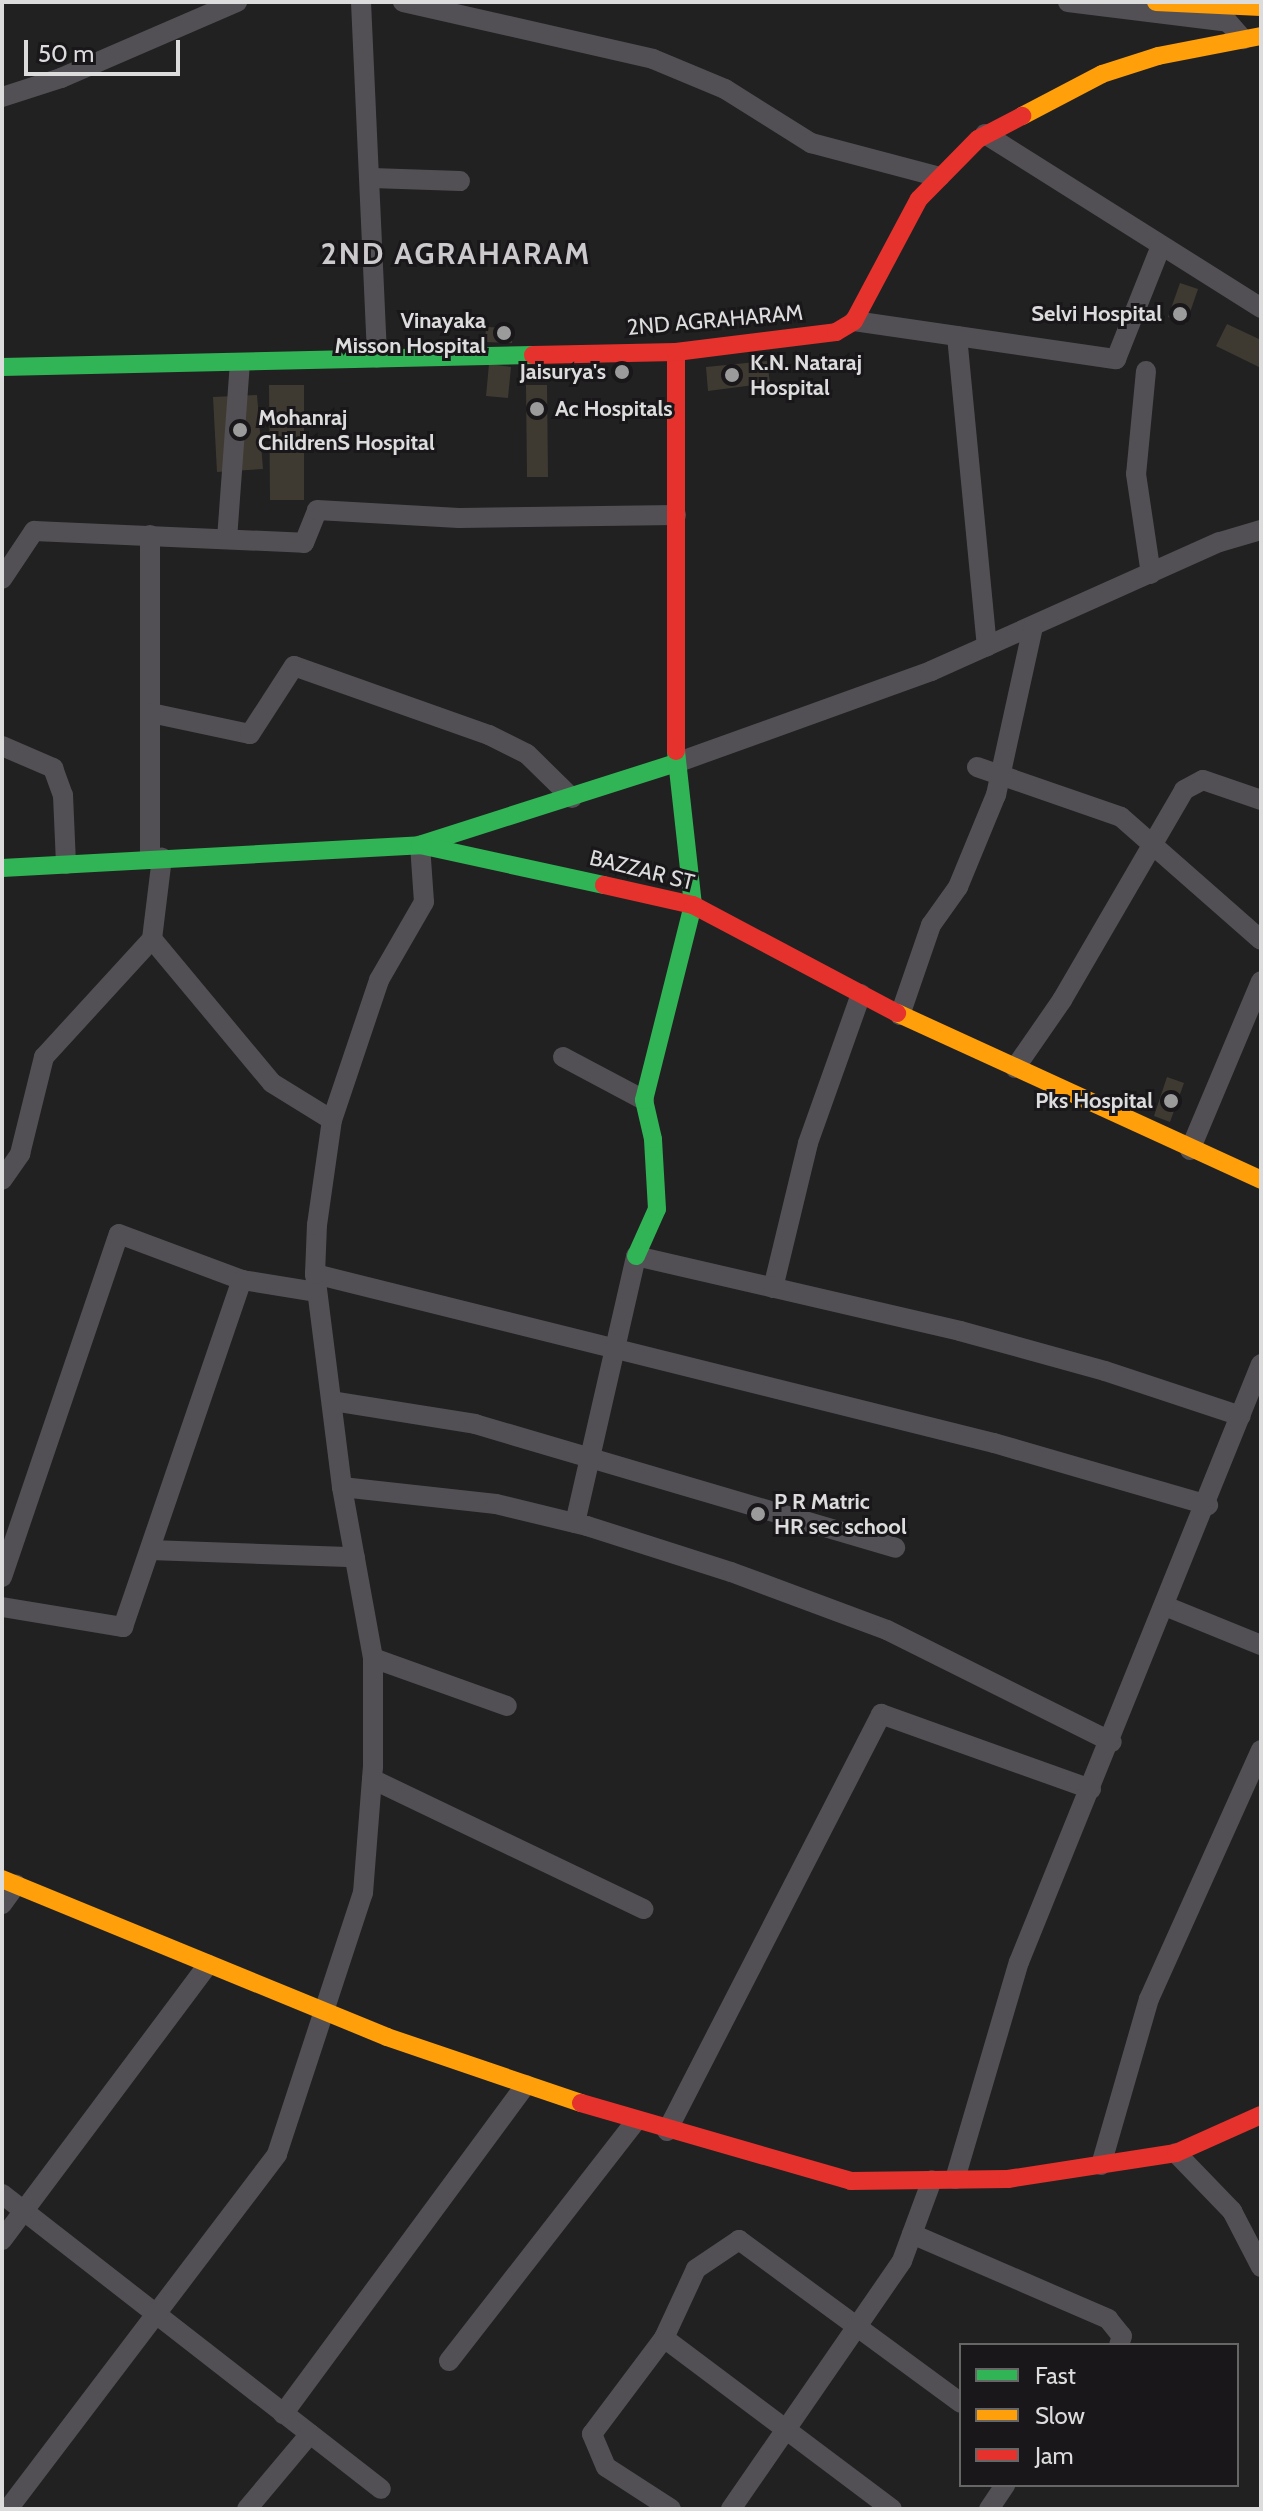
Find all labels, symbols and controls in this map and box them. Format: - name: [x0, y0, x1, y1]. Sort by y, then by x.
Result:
- scale bar: [28, 24, 184, 74]
- text: 50 m: [38, 39, 94, 68]
- district label: 2ND AGRAHARAM: [321, 236, 591, 272]
- street label: 2ND AGRAHARAM: [626, 299, 804, 341]
- place label: Selvi Hospital: [1031, 301, 1162, 327]
- marker: Selvi Hospital: [1169, 303, 1191, 325]
- place label: Vinayaka Misson Hospital: [335, 307, 486, 358]
- marker: Vinayaka Misson Hospital: [493, 322, 515, 344]
- place label: K.N. Nataraj Hospital: [750, 349, 862, 400]
- place label: Jaisurya's: [520, 359, 606, 385]
- marker: Jaisurya's: [613, 363, 631, 381]
- marker: K.N. Nataraj Hospital: [721, 364, 743, 386]
- place label: Ac Hospitals: [555, 396, 673, 422]
- marker: Ac Hospitals: [526, 398, 548, 420]
- place label: Mohanraj ChildrenS Hospital: [258, 404, 435, 456]
- marker: Mohanraj ChildrenS Hospital: [229, 419, 251, 441]
- street label: BAZZAR ST: [587, 844, 697, 896]
- place label: Pks Hospital: [1035, 1088, 1153, 1114]
- marker: Pks Hospital: [1160, 1090, 1182, 1112]
- place label: P R Matric HR sec school: [774, 1488, 907, 1540]
- marker: P R Matric HR sec school: [749, 1505, 767, 1523]
- legend: [959, 2343, 1239, 2487]
- text: Fast: [1035, 2361, 1076, 2390]
- text: Slow: [1035, 2401, 1085, 2430]
- text: Jam: [1035, 2441, 1073, 2470]

